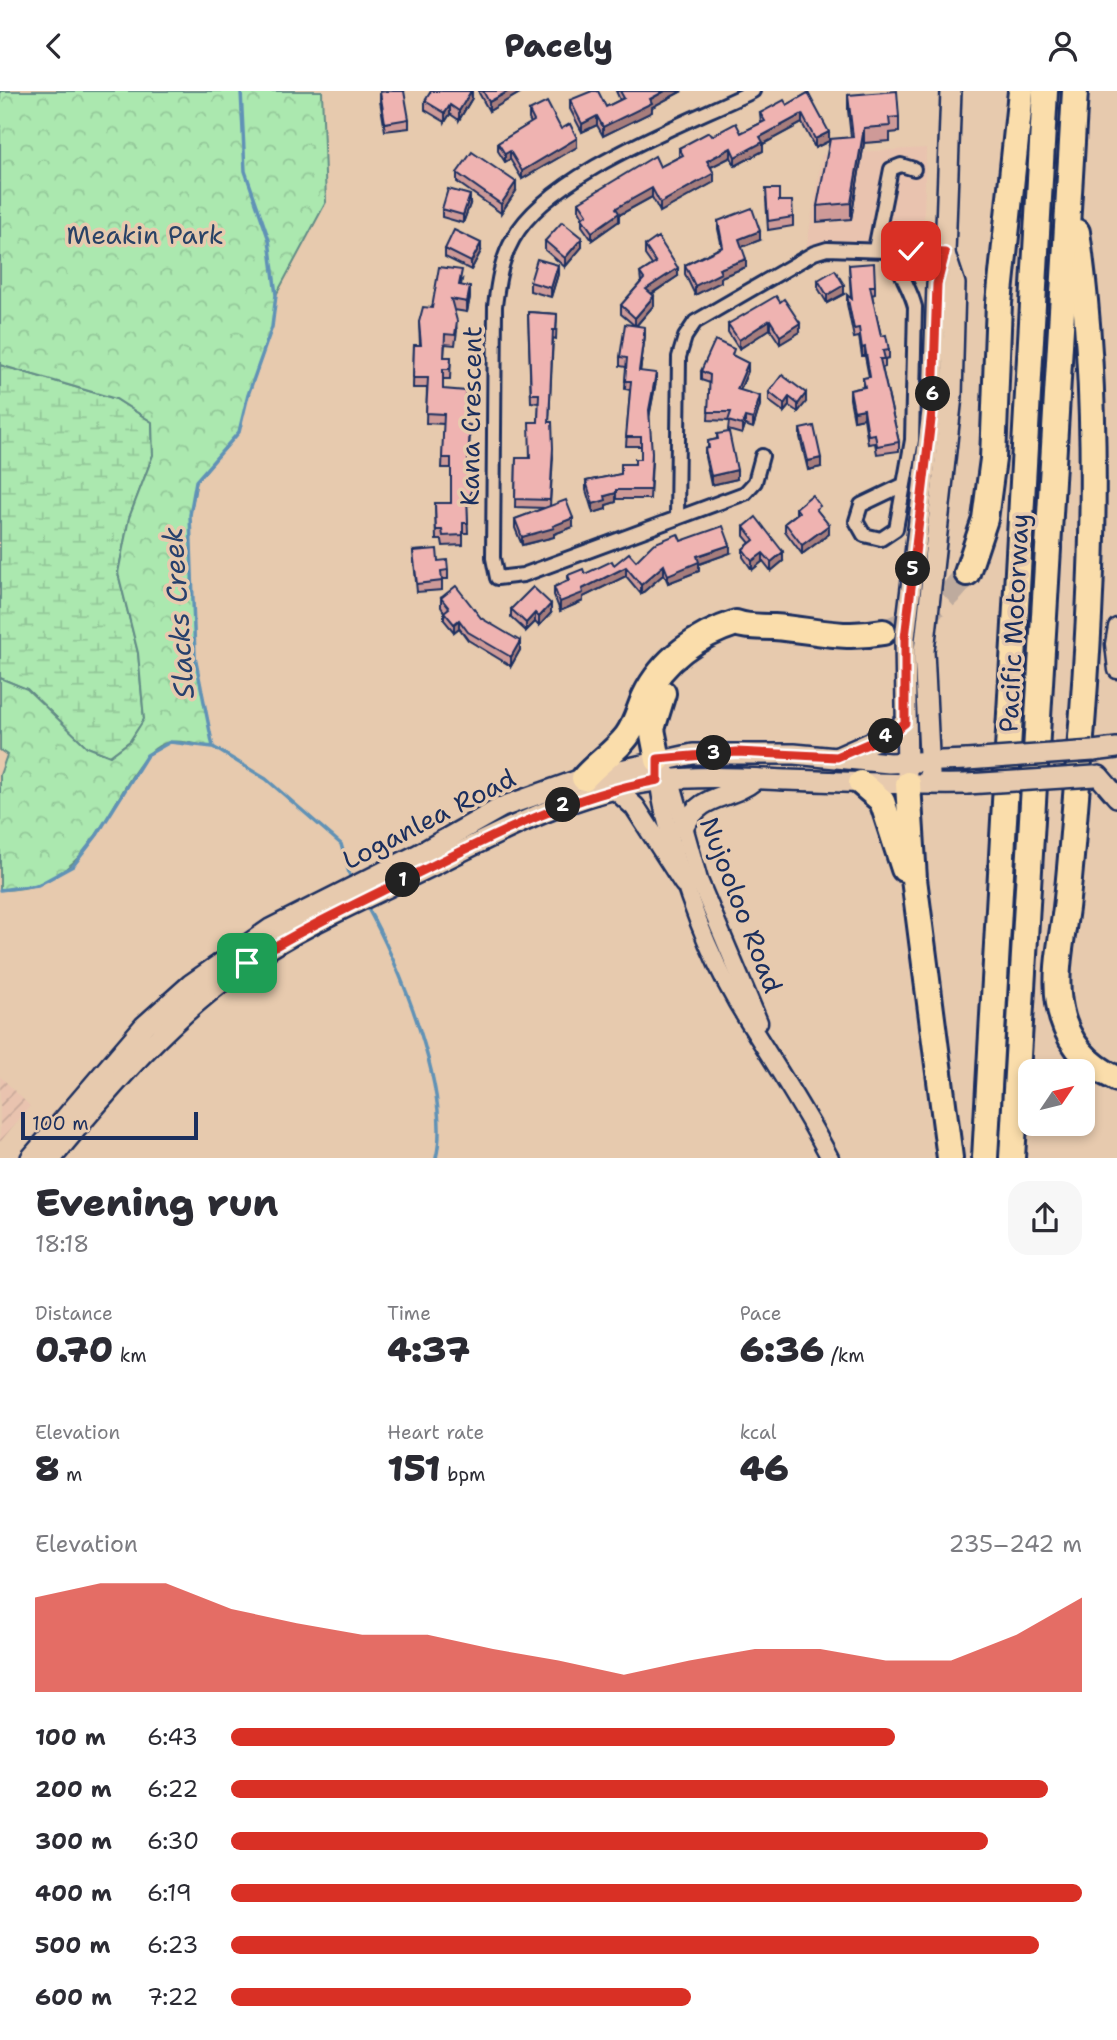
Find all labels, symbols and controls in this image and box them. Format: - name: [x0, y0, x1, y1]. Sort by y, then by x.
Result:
- text: Pacely: [504, 24, 613, 67]
- icon: back: [35, 27, 73, 65]
- icon: person: [1044, 27, 1082, 65]
- park label: Meakin Park: [66, 217, 224, 252]
- pin: [881, 221, 941, 281]
- icon: check: [892, 232, 930, 270]
- street label: Kana Crescent: [451, 326, 490, 506]
- pin: 6: [916, 377, 950, 411]
- text: 6: [926, 381, 939, 406]
- street label: Pacific Motorway: [990, 512, 1037, 734]
- water label: Slacks Creek: [153, 526, 203, 700]
- pin: 5: [895, 552, 930, 587]
- text: 5: [907, 556, 918, 581]
- pin: 4: [868, 719, 903, 753]
- text: 4: [879, 723, 892, 748]
- pin: 3: [696, 735, 732, 771]
- text: 3: [707, 740, 720, 765]
- street label: Loganlea Road: [336, 760, 521, 877]
- pin: 2: [546, 787, 580, 823]
- text: 2: [556, 792, 569, 817]
- street label: Nujooloo Road: [692, 812, 791, 998]
- pin: 1: [386, 863, 420, 897]
- text: 1: [398, 867, 407, 892]
- pin: [217, 933, 277, 993]
- icon: arrive: [228, 944, 266, 982]
- north arrow: [1018, 1059, 1096, 1136]
- map controls: [1018, 1059, 1095, 1136]
- scale bar: [21, 1109, 198, 1141]
- text: 100 m: [32, 1111, 89, 1136]
- text: Evening run: [35, 1177, 278, 1228]
- button: share: [1008, 1181, 1082, 1255]
- text: 18:18: [35, 1229, 89, 1259]
- text: Distance: [35, 1301, 113, 1326]
- text: Time: [387, 1301, 431, 1326]
- text: Pace: [740, 1301, 781, 1326]
- text: 0.70: [35, 1326, 113, 1373]
- text: 4:37: [387, 1326, 470, 1373]
- text: 6:36: [740, 1326, 824, 1373]
- text: km: [113, 1343, 147, 1368]
- text: /km: [824, 1343, 865, 1368]
- text: Elevation: [35, 1420, 120, 1445]
- text: Heart rate: [387, 1420, 484, 1445]
- text: kcal: [740, 1420, 777, 1445]
- text: 8: [35, 1445, 60, 1492]
- text: 151: [387, 1445, 441, 1492]
- text: 46: [740, 1445, 789, 1492]
- text: m: [60, 1462, 82, 1487]
- text: bpm: [441, 1462, 485, 1487]
- text: Elevation: [35, 1529, 138, 1559]
- text: 235–242 m: [949, 1529, 1082, 1559]
- text: 100 m: [35, 1722, 106, 1752]
- text: 6:43: [147, 1722, 198, 1752]
- text: 200 m: [35, 1774, 112, 1804]
- text: 6:22: [147, 1774, 198, 1804]
- text: 300 m: [35, 1826, 112, 1856]
- text: 6:30: [147, 1826, 199, 1856]
- text: 400 m: [35, 1878, 112, 1908]
- text: 6:19: [147, 1878, 192, 1908]
- text: 500 m: [35, 1930, 110, 1960]
- text: 6:23: [147, 1930, 198, 1960]
- text: 600 m: [35, 1982, 112, 2012]
- text: 7:22: [147, 1982, 198, 2012]

